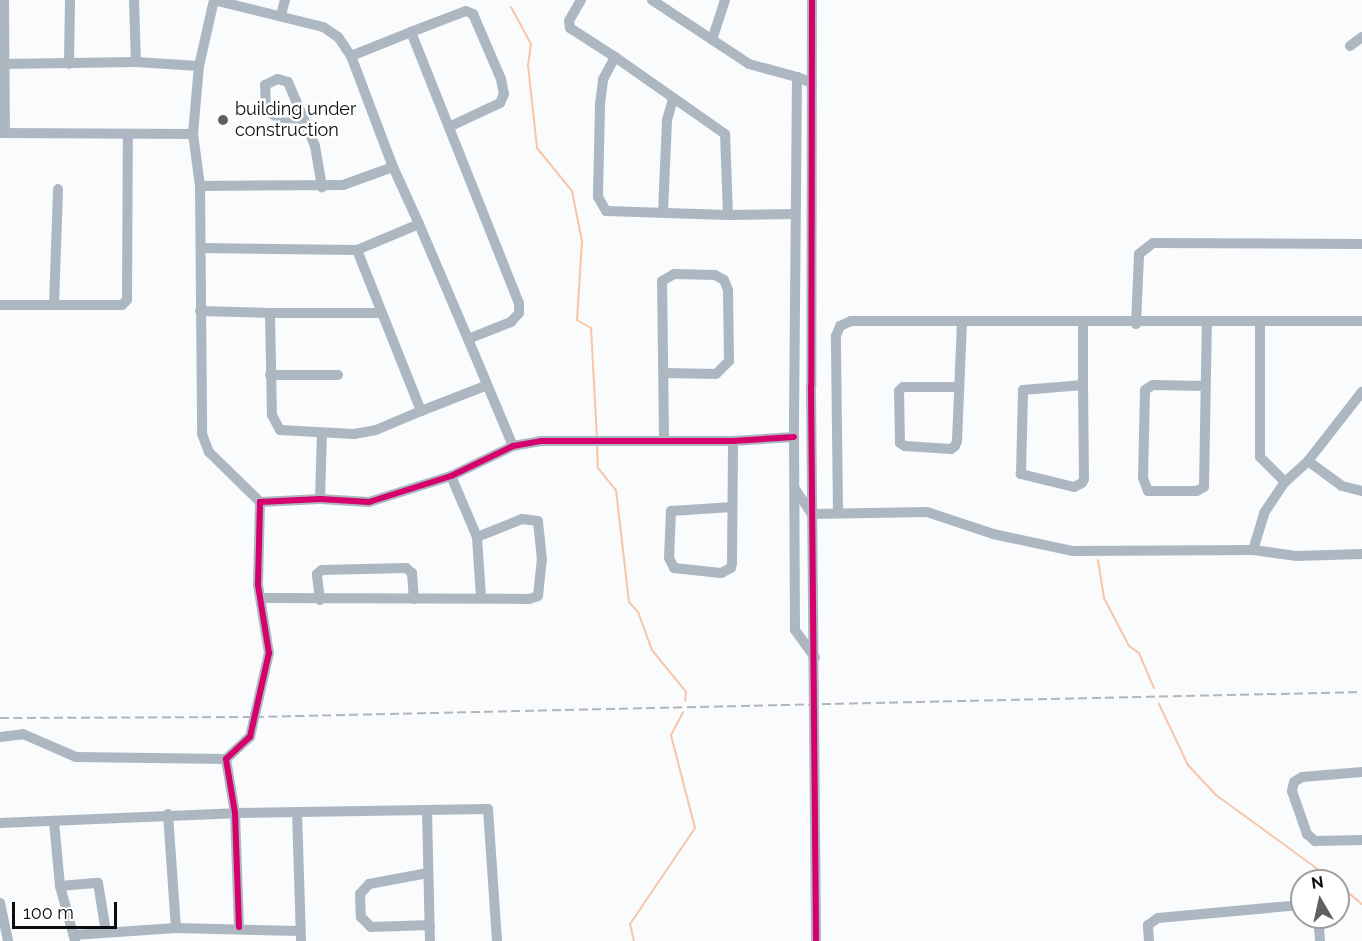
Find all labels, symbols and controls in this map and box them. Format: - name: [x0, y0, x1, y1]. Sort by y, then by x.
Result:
- place label: building under construction: [235, 99, 356, 142]
- marker: building under construction: [216, 113, 230, 127]
- north arrow: [1290, 869, 1350, 929]
- text: N: [1310, 872, 1325, 893]
- scale bar: [15, 890, 120, 928]
- text: 100 m: [23, 902, 74, 923]

